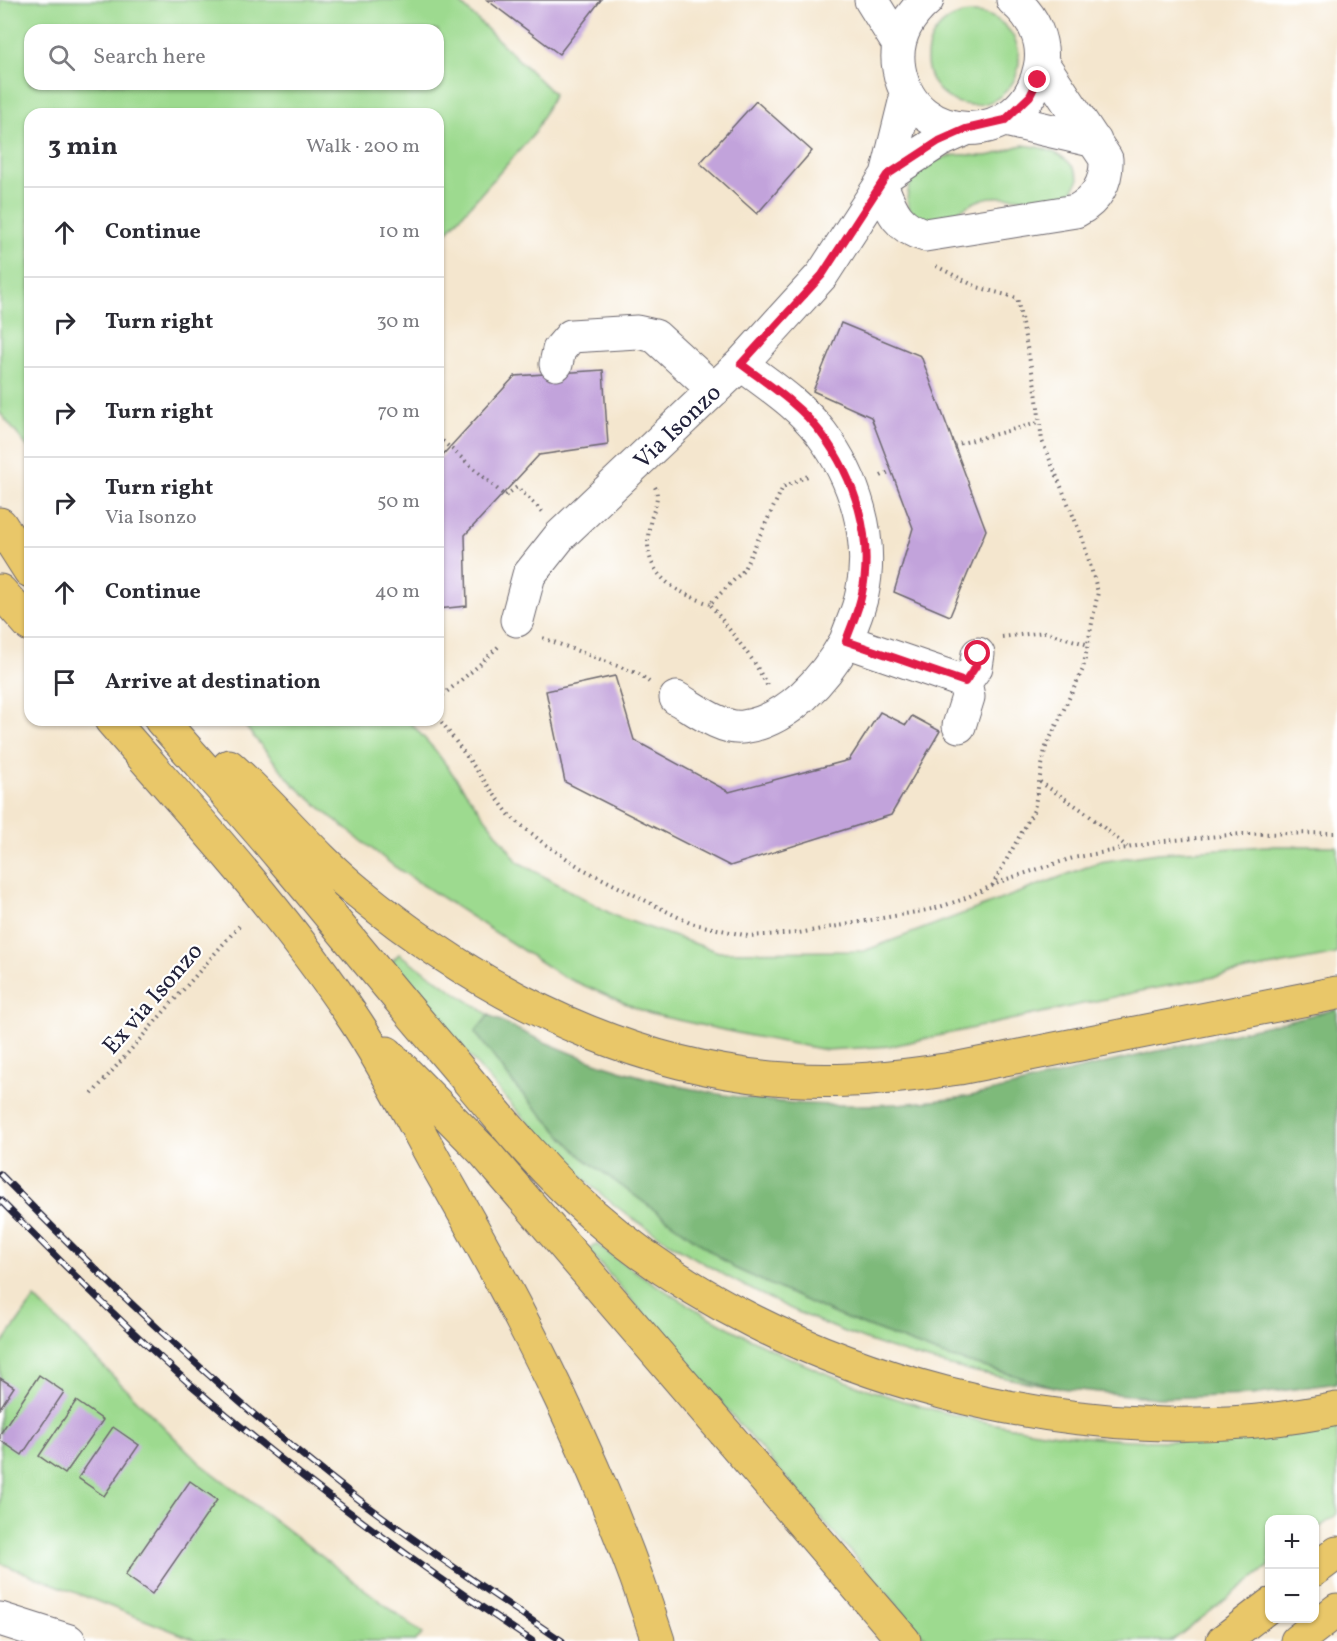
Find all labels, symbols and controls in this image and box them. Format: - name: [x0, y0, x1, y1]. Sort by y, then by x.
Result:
- search box: [24, 24, 444, 90]
- icon: search: [45, 41, 78, 74]
- text: Search here: [93, 42, 206, 73]
- route end: [1024, 66, 1050, 92]
- text: 3 min: [48, 129, 118, 165]
- text: Walk · 200 m: [306, 133, 420, 161]
- icon: ahead: [48, 216, 81, 249]
- text: Continue: [105, 217, 201, 248]
- text: 10 m: [379, 218, 420, 246]
- icon: right: [48, 306, 81, 339]
- text: Turn right: [105, 307, 213, 338]
- text: 30 m: [376, 308, 420, 336]
- street label: Via Isonzo: [627, 377, 730, 478]
- icon: right: [48, 396, 81, 429]
- text: Turn right: [105, 397, 213, 428]
- text: 70 m: [377, 398, 420, 426]
- text: Turn right: [105, 473, 213, 504]
- icon: right: [48, 486, 81, 519]
- text: 50 m: [377, 488, 420, 516]
- text: Via Isonzo: [105, 504, 197, 532]
- icon: ahead: [48, 576, 81, 609]
- text: Continue: [105, 577, 201, 608]
- text: 40 m: [375, 578, 420, 606]
- route start: [964, 640, 990, 666]
- icon: arrive: [48, 666, 81, 699]
- text: Arrive at destination: [105, 667, 321, 698]
- street label: Ex via Isonzo: [95, 936, 212, 1063]
- map controls: [1265, 1515, 1319, 1623]
- button: +: [1265, 1515, 1319, 1569]
- button: −: [1265, 1569, 1319, 1623]

